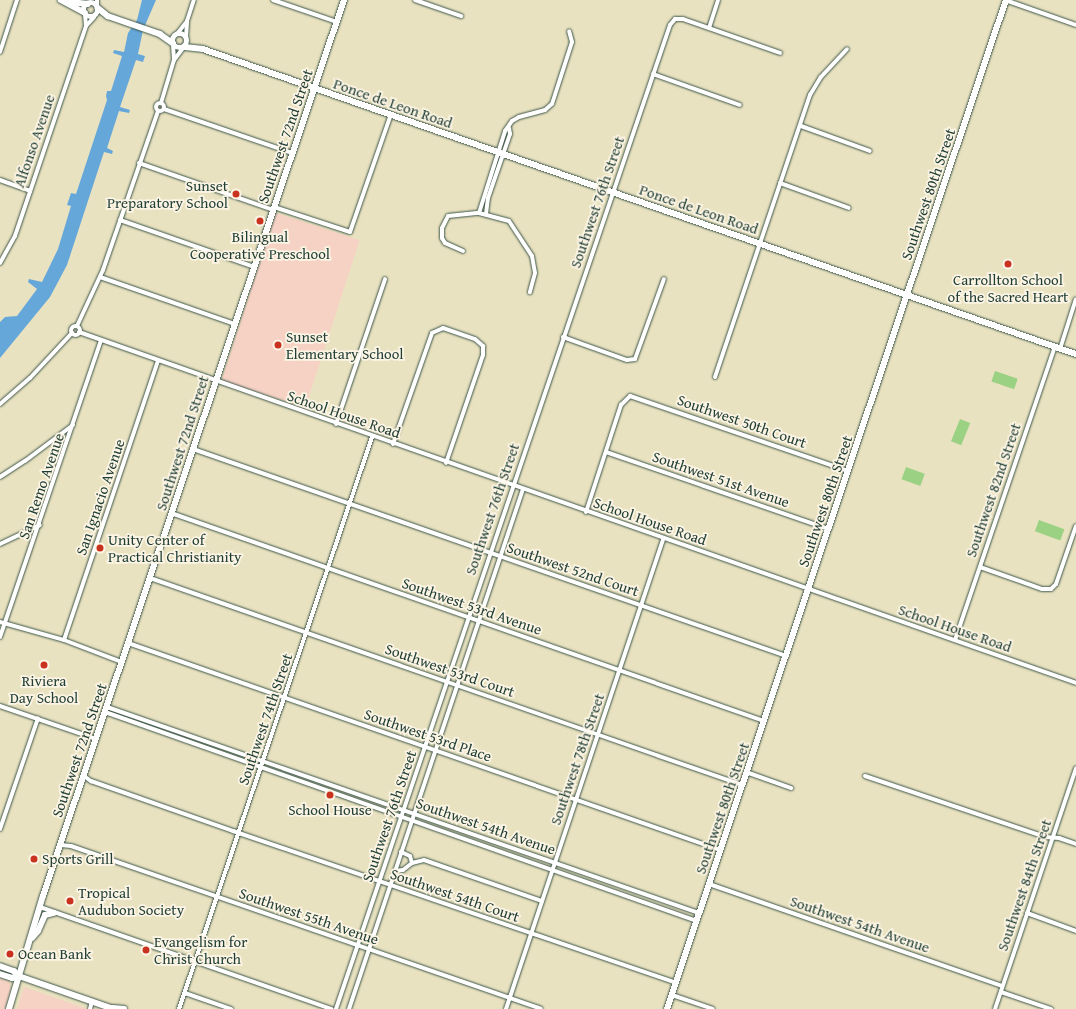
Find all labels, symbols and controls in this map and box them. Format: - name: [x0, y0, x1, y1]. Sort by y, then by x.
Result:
- street label: Southwest 72nd Street: [254, 66, 316, 206]
- street label: Ponce de Leon Road: [331, 74, 455, 132]
- street label: Alfonso Avenue: [10, 92, 58, 190]
- street label: Southwest 80th Street: [897, 126, 959, 262]
- street label: Southwest 76th Street: [566, 134, 628, 270]
- place label: Sunset Preparatory School: [107, 176, 228, 211]
- street label: Ponce de Leon Road: [637, 180, 761, 238]
- marker: Sunset Preparatory School: [231, 189, 241, 199]
- marker: Bilingual Cooperative Preschool: [255, 216, 265, 226]
- place label: Bilingual Cooperative Preschool: [190, 227, 330, 262]
- marker: Carrollton School of the Sacred Heart: [1003, 259, 1013, 269]
- place label: Carrollton School of the Sacred Heart: [948, 270, 1068, 305]
- place label: Sunset Elementary School: [286, 327, 404, 362]
- marker: Sunset Elementary School: [273, 340, 283, 350]
- street label: Southwest 72nd Street: [152, 373, 212, 513]
- street label: School House Road: [285, 386, 403, 442]
- street label: Southwest 50th Court: [675, 390, 809, 452]
- street label: Southwest 82nd Street: [962, 420, 1024, 560]
- street label: San Remo Avenue: [14, 431, 68, 541]
- street label: Southwest 80th Street: [794, 433, 856, 569]
- street label: San Ignacio Avenue: [72, 437, 128, 557]
- street label: Southwest 76th Street: [461, 441, 523, 577]
- street label: Southwest 51st Avenue: [650, 447, 792, 511]
- street label: School House Road: [591, 493, 709, 549]
- place label: Unity Center of Practical Christianity: [108, 530, 242, 565]
- street label: Southwest 52nd Court: [505, 538, 641, 600]
- marker: Unity Center of Practical Christianity: [95, 543, 105, 553]
- street label: Southwest 53rd Avenue: [400, 574, 544, 638]
- street label: School House Road: [896, 600, 1014, 656]
- street label: Southwest 53rd Court: [383, 639, 517, 701]
- street label: Southwest 74th Street: [234, 651, 296, 787]
- marker: Riviera Day School: [39, 660, 49, 670]
- place label: Riviera Day School: [10, 671, 78, 706]
- street label: Southwest 72nd Street: [48, 680, 110, 820]
- street label: Southwest 78th Street: [546, 691, 608, 827]
- street label: Southwest 53rd Place: [362, 705, 494, 765]
- street label: Southwest 80th Street: [691, 740, 753, 876]
- street label: Southwest 76th Street: [358, 748, 420, 884]
- marker: School House: [325, 790, 335, 800]
- street label: Southwest 54th Avenue: [414, 794, 558, 858]
- place label: School House: [288, 801, 372, 819]
- street label: Southwest 84th Street: [993, 817, 1055, 953]
- place label: Sports Grill: [42, 850, 113, 868]
- marker: Sports Grill: [29, 854, 39, 864]
- street label: Southwest 54th Court: [388, 864, 522, 926]
- place label: Tropical Audubon Society: [78, 883, 184, 918]
- street label: Southwest 55th Avenue: [237, 884, 381, 948]
- street label: Southwest 54th Avenue: [788, 892, 932, 956]
- marker: Tropical Audubon Society: [65, 896, 75, 906]
- place label: Evangelism for Christ Church: [154, 932, 247, 967]
- place label: Ocean Bank: [18, 945, 91, 963]
- marker: Evangelism for Christ Church: [141, 945, 151, 955]
- marker: Ocean Bank: [5, 949, 15, 959]

